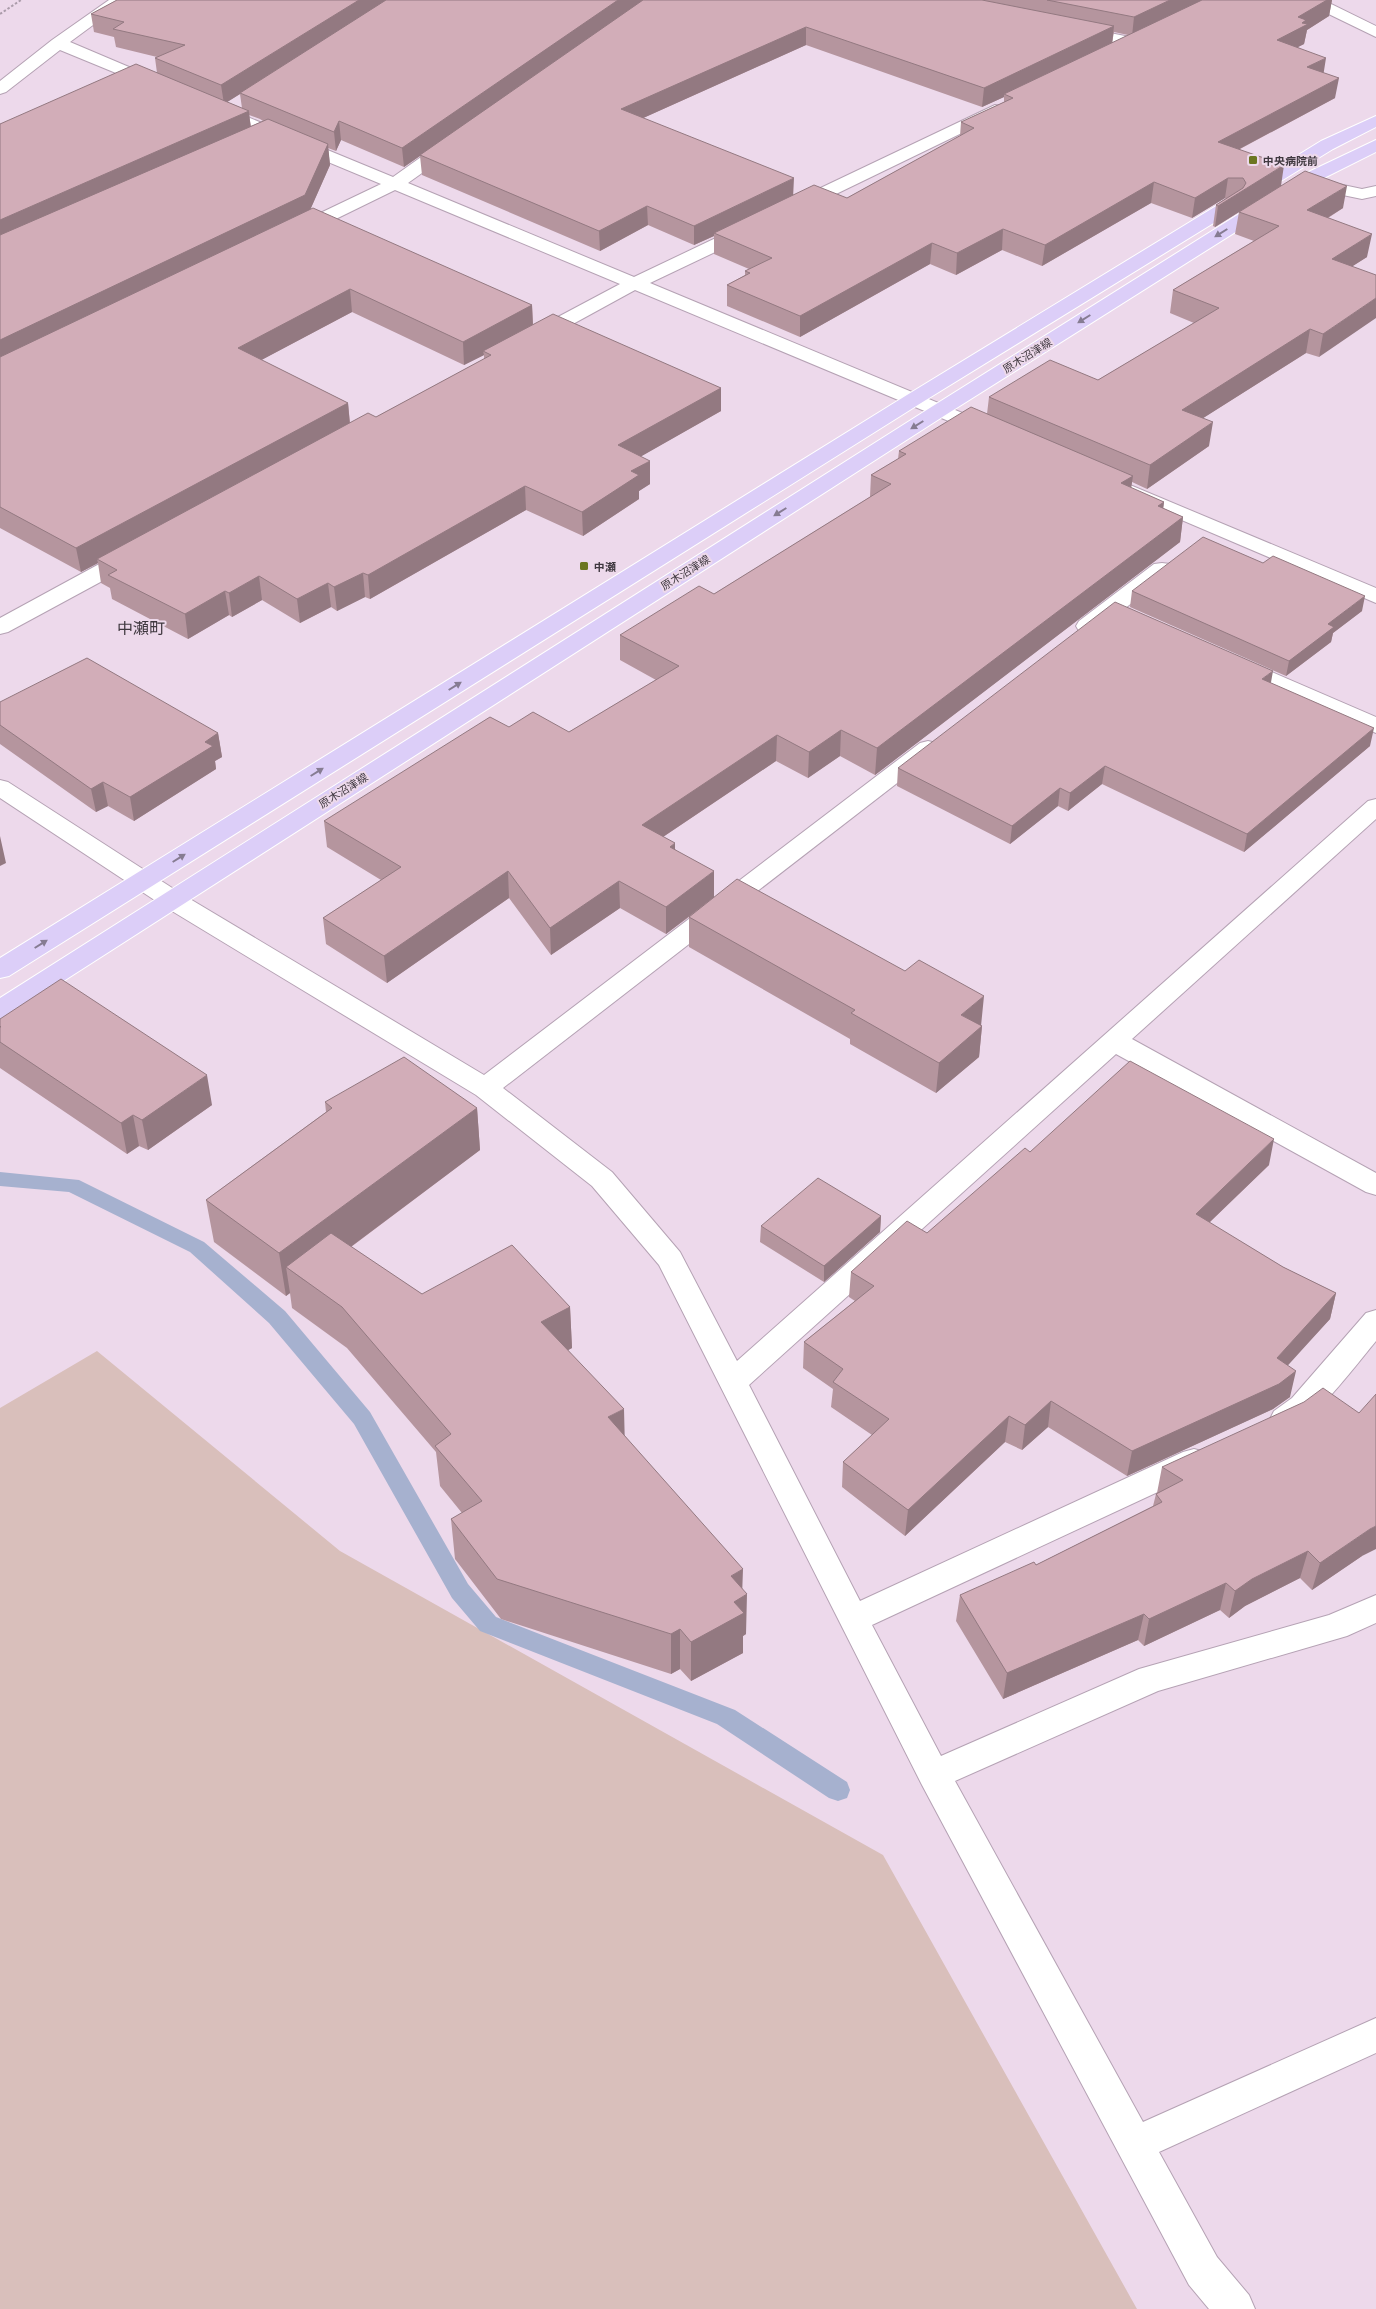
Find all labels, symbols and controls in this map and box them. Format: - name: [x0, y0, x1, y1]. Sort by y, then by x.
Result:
- marker: 中央病院前: [1247, 154, 1259, 166]
- place label: 中央病院前: [1263, 154, 1318, 167]
- one-way arrow: [1215, 228, 1228, 238]
- one-way arrow: [1077, 315, 1090, 324]
- street label: 原木沼津線: [1000, 335, 1054, 375]
- one-way arrow: [910, 420, 923, 429]
- one-way arrow: [773, 507, 786, 517]
- street label: 原木沼津線: [658, 552, 712, 592]
- marker: 中瀬: [578, 560, 590, 572]
- place label: 中瀬: [594, 560, 616, 573]
- district label: 中瀬町: [117, 618, 165, 637]
- one-way arrow: [449, 681, 462, 691]
- one-way arrow: [311, 767, 324, 777]
- street label: 原木沼津線: [316, 770, 370, 810]
- one-way arrow: [173, 854, 186, 863]
- one-way arrow: [35, 939, 48, 949]

